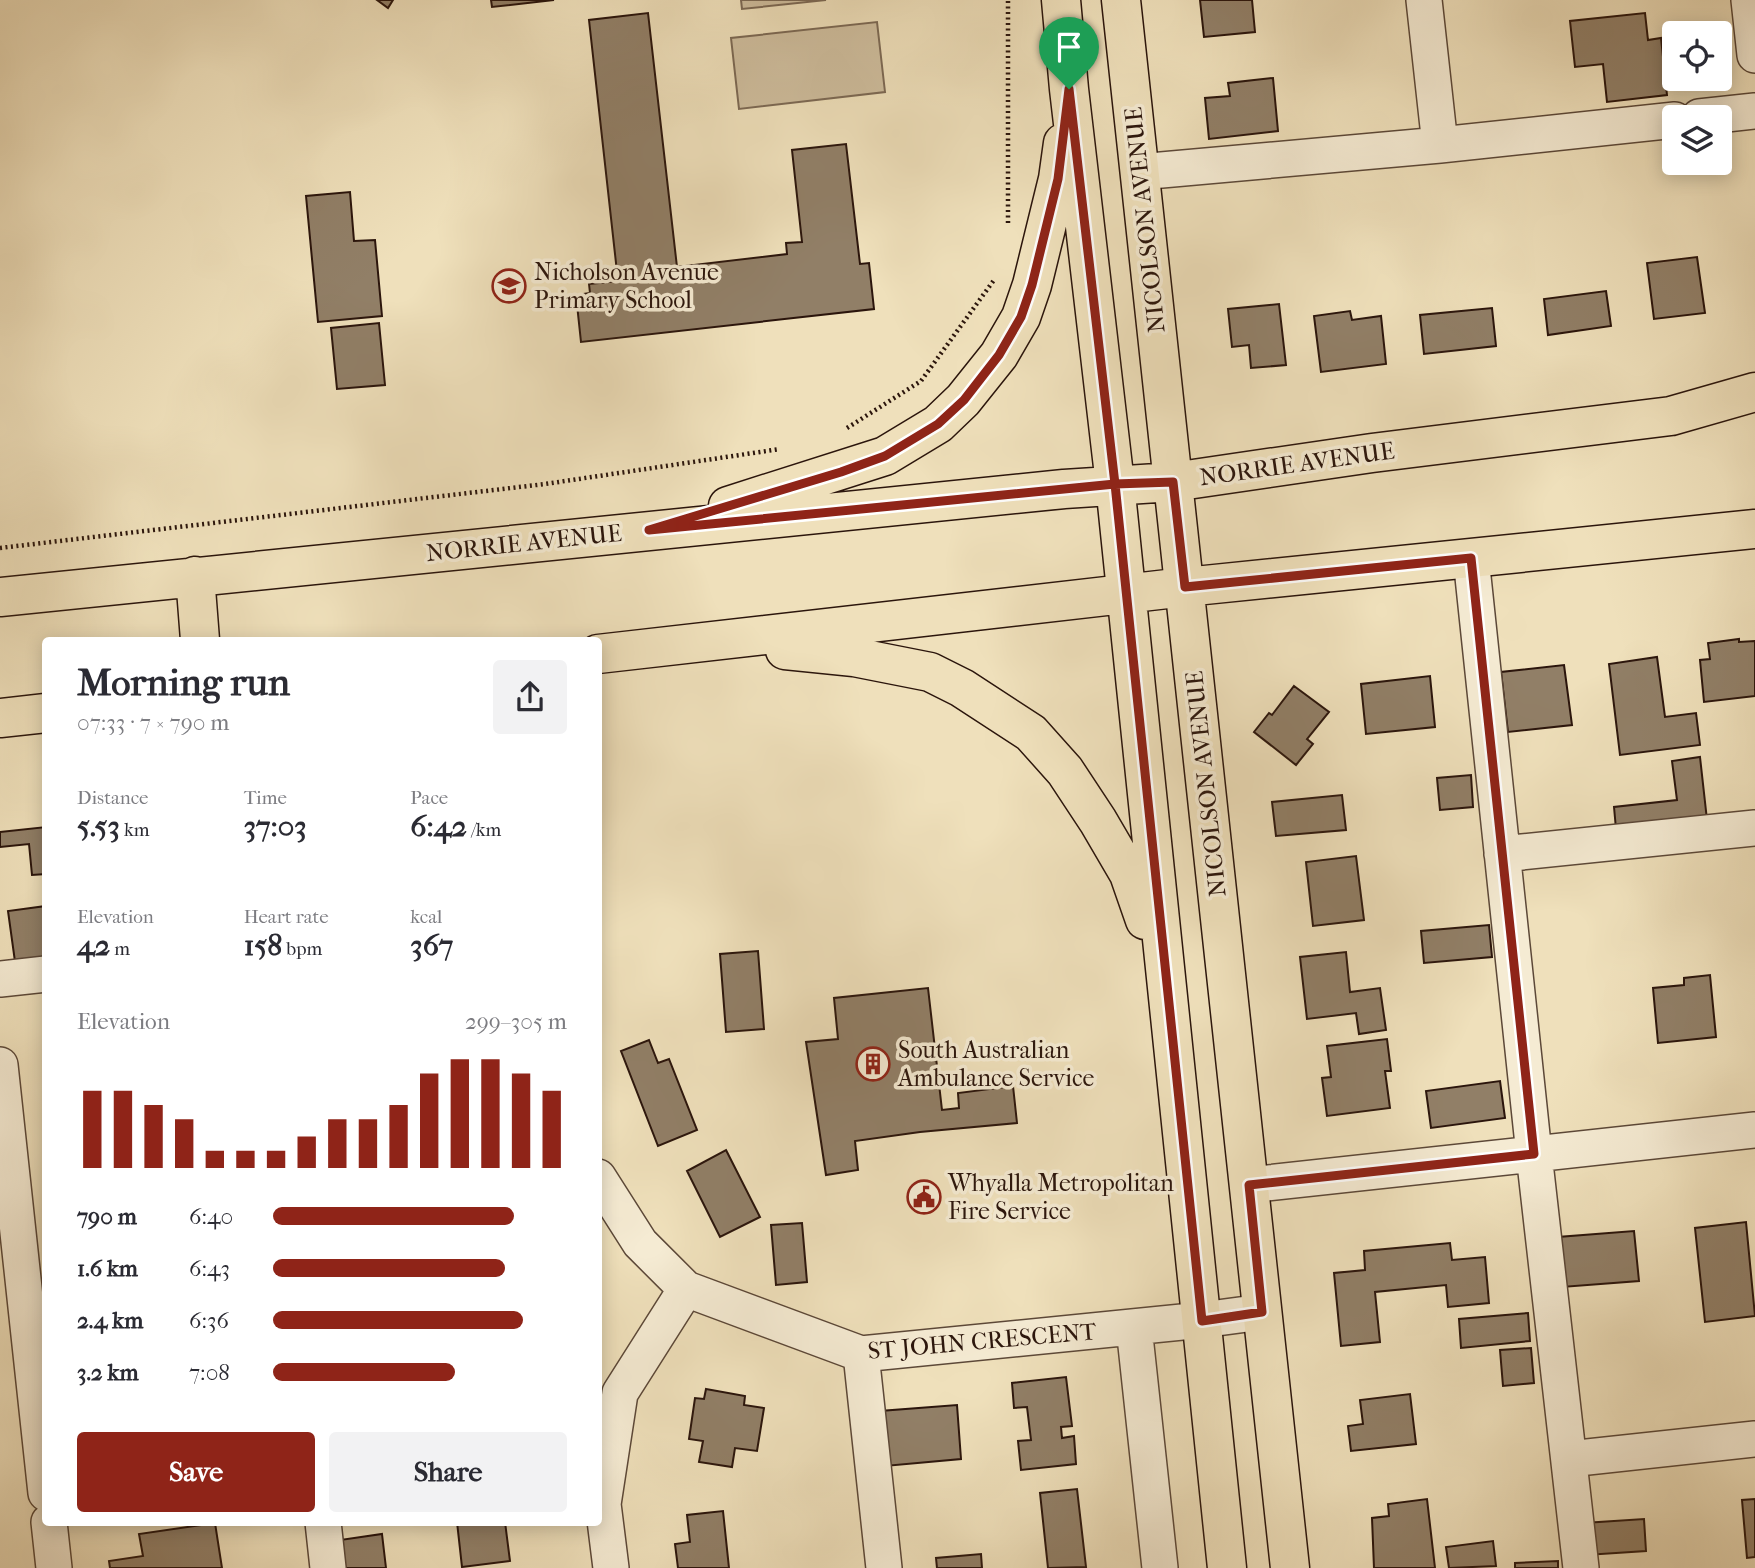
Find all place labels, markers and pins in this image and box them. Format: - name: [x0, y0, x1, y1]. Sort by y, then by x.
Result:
- pin: [1039, 17, 1099, 89]
- place label: Nicholson Avenue Primary School: [534, 258, 719, 314]
- school or university icon: Nicholson Avenue Primary School: [490, 267, 528, 305]
- place label: South Australian Ambulance Service: [897, 1036, 1095, 1092]
- building icon: South Australian Ambulance Service: [854, 1045, 892, 1083]
- place label: Whyalla Metropolitan Fire Service: [947, 1169, 1174, 1225]
- public building icon: Whyalla Metropolitan Fire Service: [905, 1178, 943, 1216]

